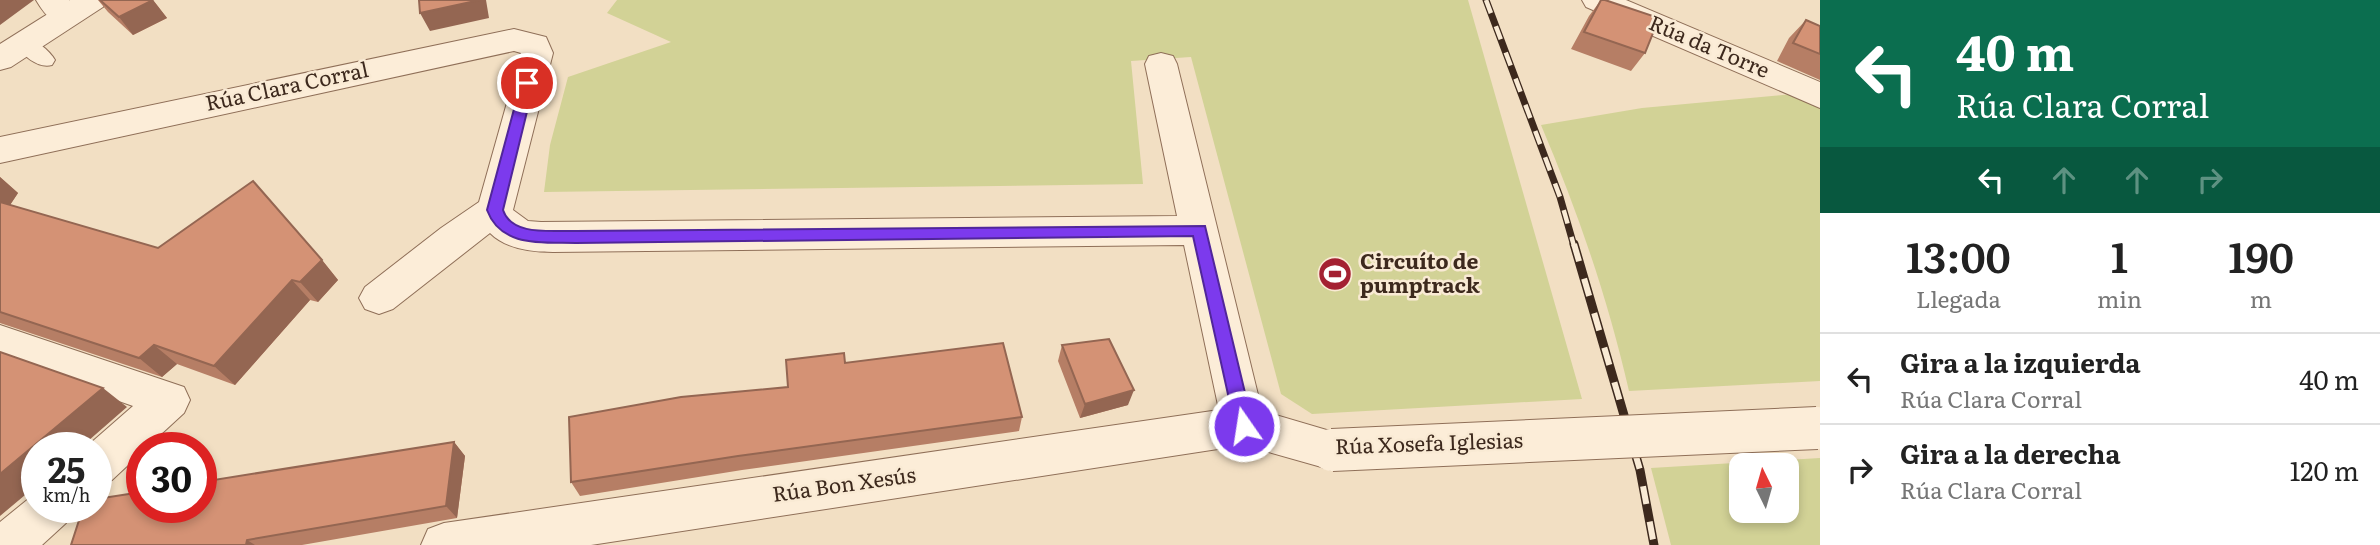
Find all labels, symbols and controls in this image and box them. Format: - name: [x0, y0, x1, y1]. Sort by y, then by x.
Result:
- street label: Rúa da Torre: [1645, 5, 1775, 84]
- text: 40 m: [1956, 13, 2074, 86]
- icon: left: [1841, 28, 1932, 119]
- street label: Rúa Clara Corral: [202, 52, 371, 117]
- pin: [497, 53, 557, 113]
- icon: arrive: [508, 64, 546, 102]
- text: Rúa Clara Corral: [1956, 80, 2209, 128]
- icon: left: [1972, 161, 2010, 199]
- icon: ahead: [2045, 161, 2083, 199]
- icon: ahead: [2118, 161, 2156, 199]
- icon: right: [2191, 161, 2229, 199]
- text: 13:00: [1906, 224, 2011, 286]
- text: 1: [2111, 224, 2128, 286]
- text: 190: [2228, 224, 2294, 286]
- place label: Circuíto de pumptrack: [1360, 244, 1481, 299]
- sports icon: Circuíto de pumptrack: [1316, 255, 1354, 293]
- text: Llegada: [1916, 281, 2001, 315]
- text: min: [2097, 281, 2142, 315]
- text: m: [2250, 281, 2272, 315]
- text: Gira a la izquierda: [1900, 342, 2141, 381]
- text: 40 m: [2299, 359, 2359, 398]
- icon: left: [1841, 360, 1879, 398]
- text: Rúa Clara Corral: [1900, 381, 2082, 415]
- position arrow: [1207, 389, 1281, 463]
- street label: Rúa Xosefa Iglesias: [1334, 423, 1523, 460]
- speed limit sign: 30: [126, 432, 217, 523]
- text: Gira a la derecha: [1900, 433, 2120, 472]
- text: 25: [48, 442, 85, 494]
- text: 120 m: [2290, 450, 2359, 489]
- icon: right: [1841, 451, 1879, 489]
- north arrow: [1729, 453, 1799, 523]
- map controls: [1729, 453, 1799, 523]
- street label: Rúa Bon Xesús: [770, 457, 917, 508]
- text: Rúa Clara Corral: [1900, 472, 2082, 506]
- text: km/h: [43, 481, 90, 508]

